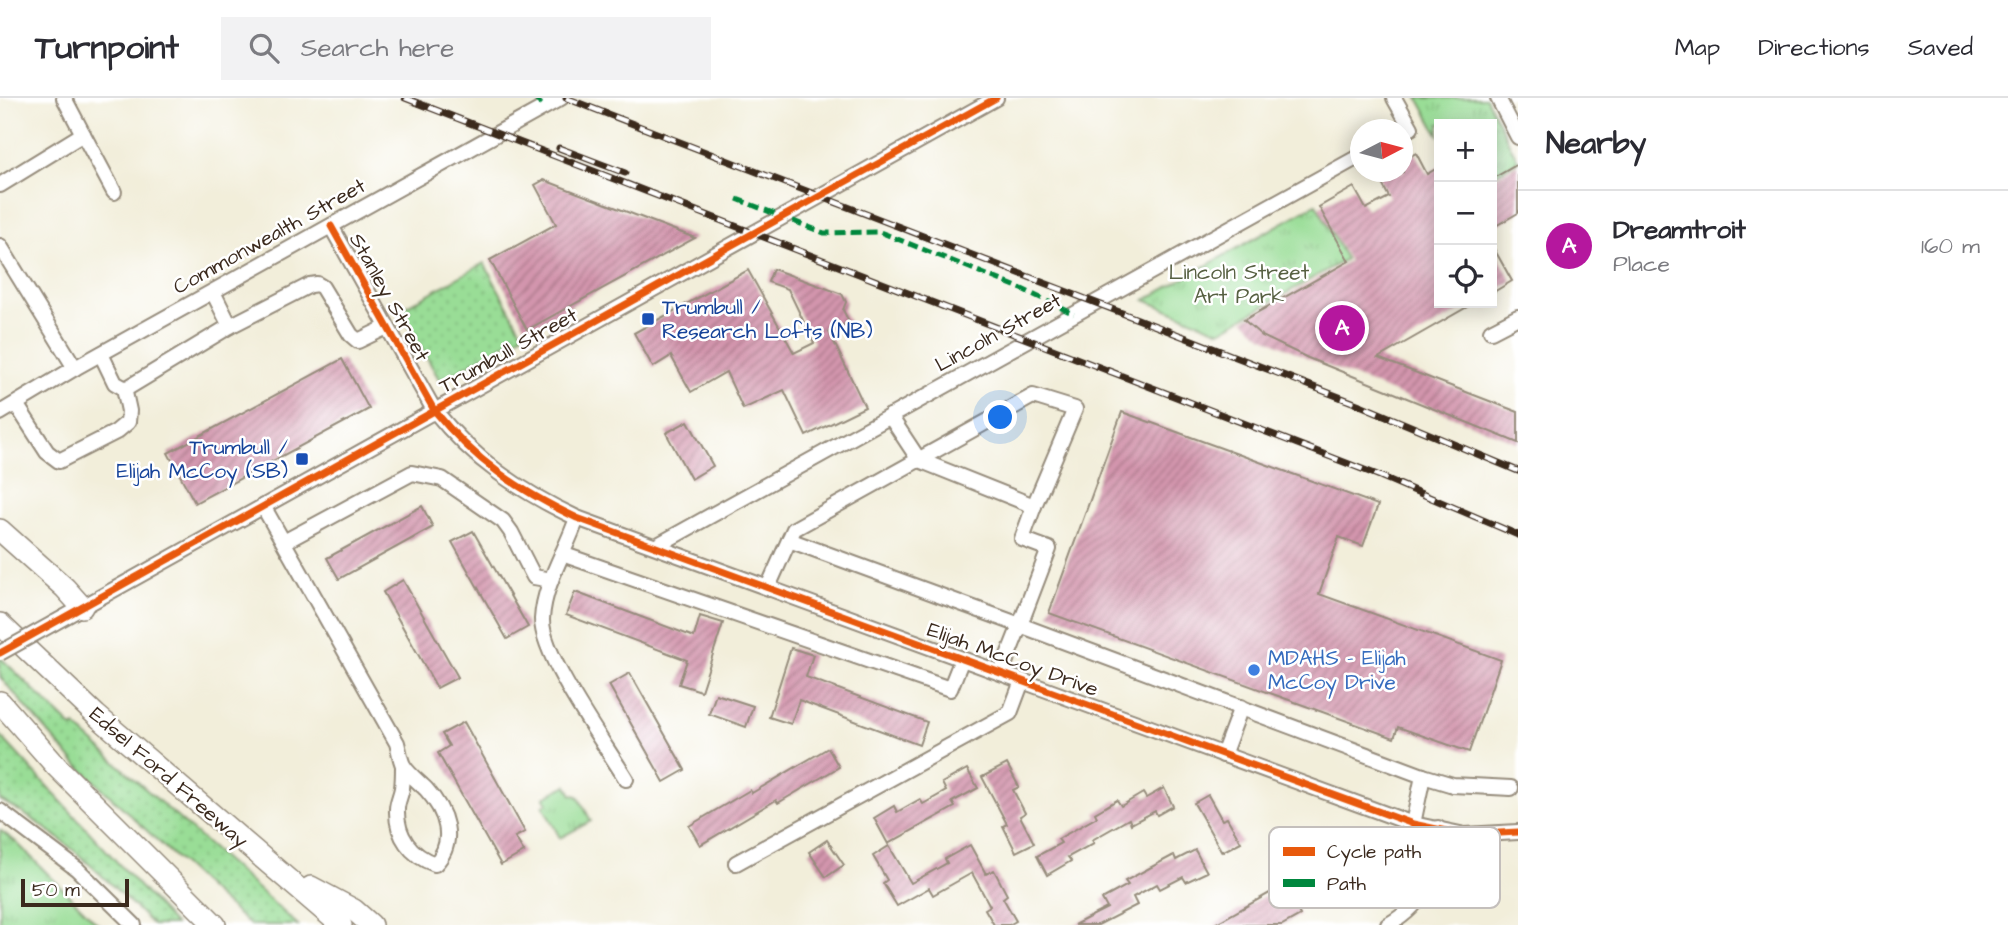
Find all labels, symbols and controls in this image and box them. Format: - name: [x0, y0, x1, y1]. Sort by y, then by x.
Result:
- search box: [221, 17, 711, 80]
- text: Turnpoint: [35, 25, 179, 71]
- icon: search: [245, 29, 283, 67]
- text: Search here: [301, 30, 454, 66]
- text: Map: [1675, 31, 1720, 65]
- text: Directions: [1758, 31, 1870, 65]
- text: Saved: [1908, 31, 1973, 65]
- north arrow: [1350, 119, 1413, 182]
- map controls: [1434, 119, 1497, 308]
- button: +: [1434, 119, 1497, 182]
- text: Nearby: [1546, 123, 1646, 165]
- street label: Commonwealth Street: [168, 171, 371, 302]
- button: −: [1434, 182, 1497, 245]
- text: Dreamtroit: [1613, 212, 1746, 248]
- street label: Stanley Street: [341, 228, 437, 368]
- text: A: [1562, 230, 1576, 262]
- text: 160 m: [1921, 230, 1980, 262]
- button: locate: [1434, 245, 1497, 308]
- text: Place: [1613, 248, 1670, 280]
- park label: Lincoln Street Art Park: [1169, 258, 1310, 311]
- street label: Lincoln Street: [930, 285, 1067, 379]
- place label: Trumbull / Research Lofts (NB): [662, 293, 873, 346]
- street label: Trumbull Street: [434, 300, 583, 400]
- pin: A: [1319, 302, 1365, 354]
- marker: Trumbull / Research Lofts (NB): [640, 311, 656, 327]
- your location: [983, 400, 1017, 434]
- place label: Trumbull / Elijah McCoy (SB): [117, 433, 288, 488]
- marker: Trumbull / Elijah McCoy (SB): [294, 451, 310, 467]
- street label: Elijah McCoy Drive: [923, 615, 1102, 706]
- place label: MDAHS - Elijah McCoy Drive: [1268, 644, 1406, 699]
- marker: MDAHS - Elijah McCoy Drive: [1246, 662, 1262, 678]
- street label: Edsel Ford Freeway: [82, 700, 255, 856]
- legend: [1269, 827, 1500, 908]
- text: Cycle path: [1327, 839, 1422, 867]
- text: Path: [1327, 871, 1366, 898]
- scale bar: [21, 876, 130, 908]
- text: 50 m: [32, 877, 80, 904]

